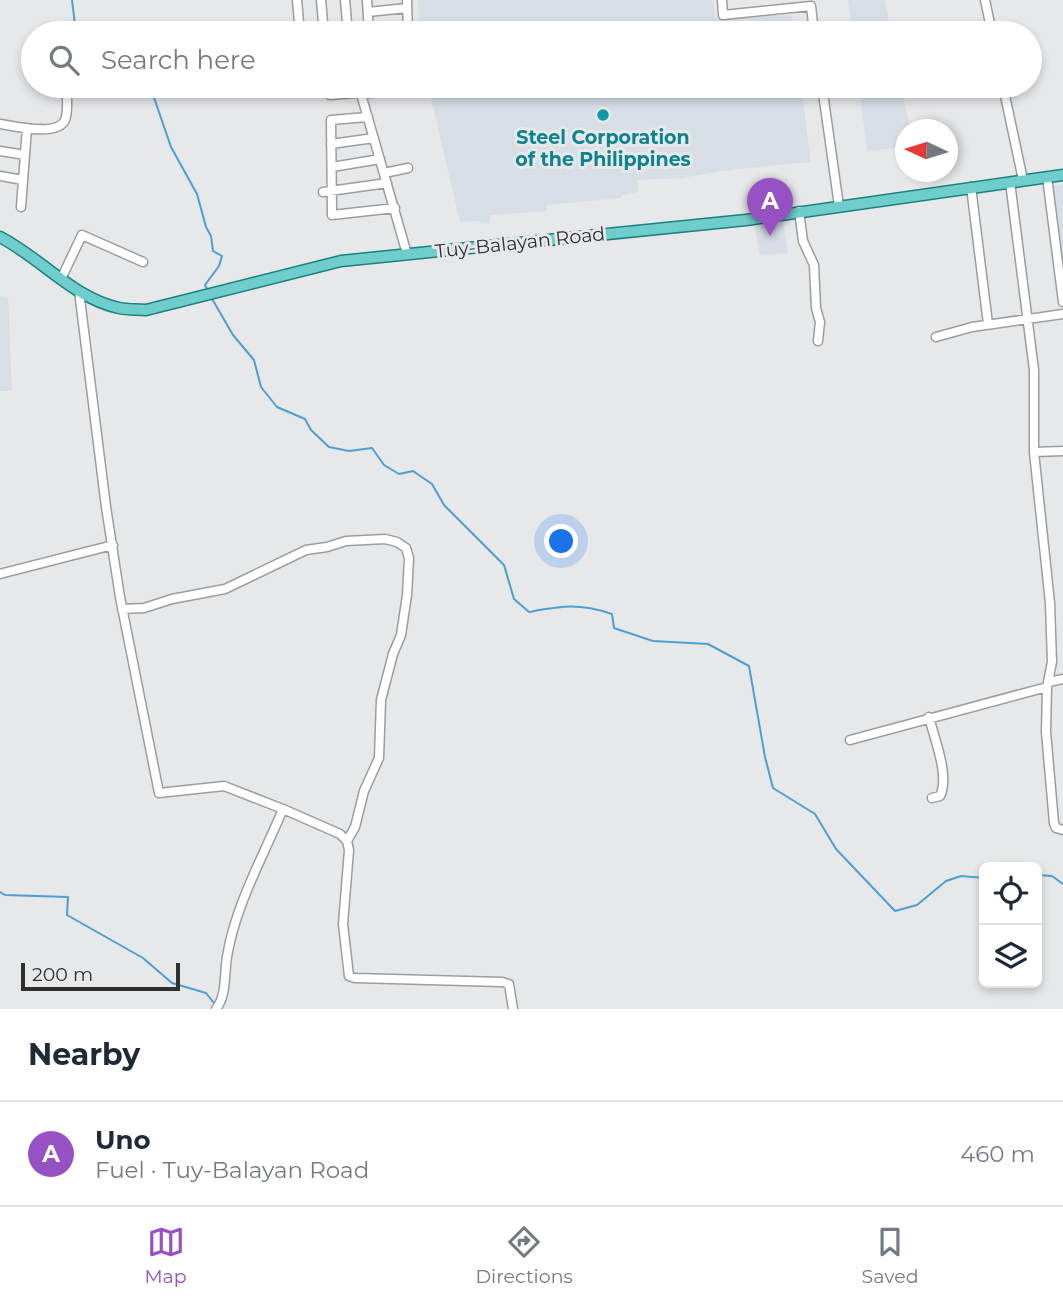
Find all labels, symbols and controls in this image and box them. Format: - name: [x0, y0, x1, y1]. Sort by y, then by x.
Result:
- search box: [21, 21, 1042, 98]
- icon: search: [45, 41, 83, 79]
- text: Search here: [101, 44, 256, 76]
- marker: Steel Corporation of the Philippines: [595, 107, 611, 123]
- north arrow: [895, 119, 958, 182]
- place label: Steel Corporation of the Philippines: [515, 126, 691, 171]
- pin: A: [747, 178, 793, 236]
- street label: Tuy-Balayan Road: [434, 222, 606, 263]
- your location: [544, 524, 578, 558]
- map controls: [979, 862, 1042, 988]
- button: locate: [979, 862, 1042, 925]
- button: layers: [979, 925, 1042, 988]
- scale bar: [21, 960, 180, 992]
- text: 200 m: [32, 963, 93, 986]
- text: Nearby: [28, 1036, 140, 1073]
- text: Uno: [95, 1124, 151, 1156]
- text: A: [42, 1140, 60, 1168]
- text: 460 m: [960, 1140, 1035, 1168]
- text: Fuel · Tuy-Balayan Road: [95, 1156, 369, 1184]
- tab: Map: [144, 1223, 187, 1288]
- tab: Directions: [475, 1223, 573, 1288]
- tab: Saved: [862, 1223, 919, 1288]

